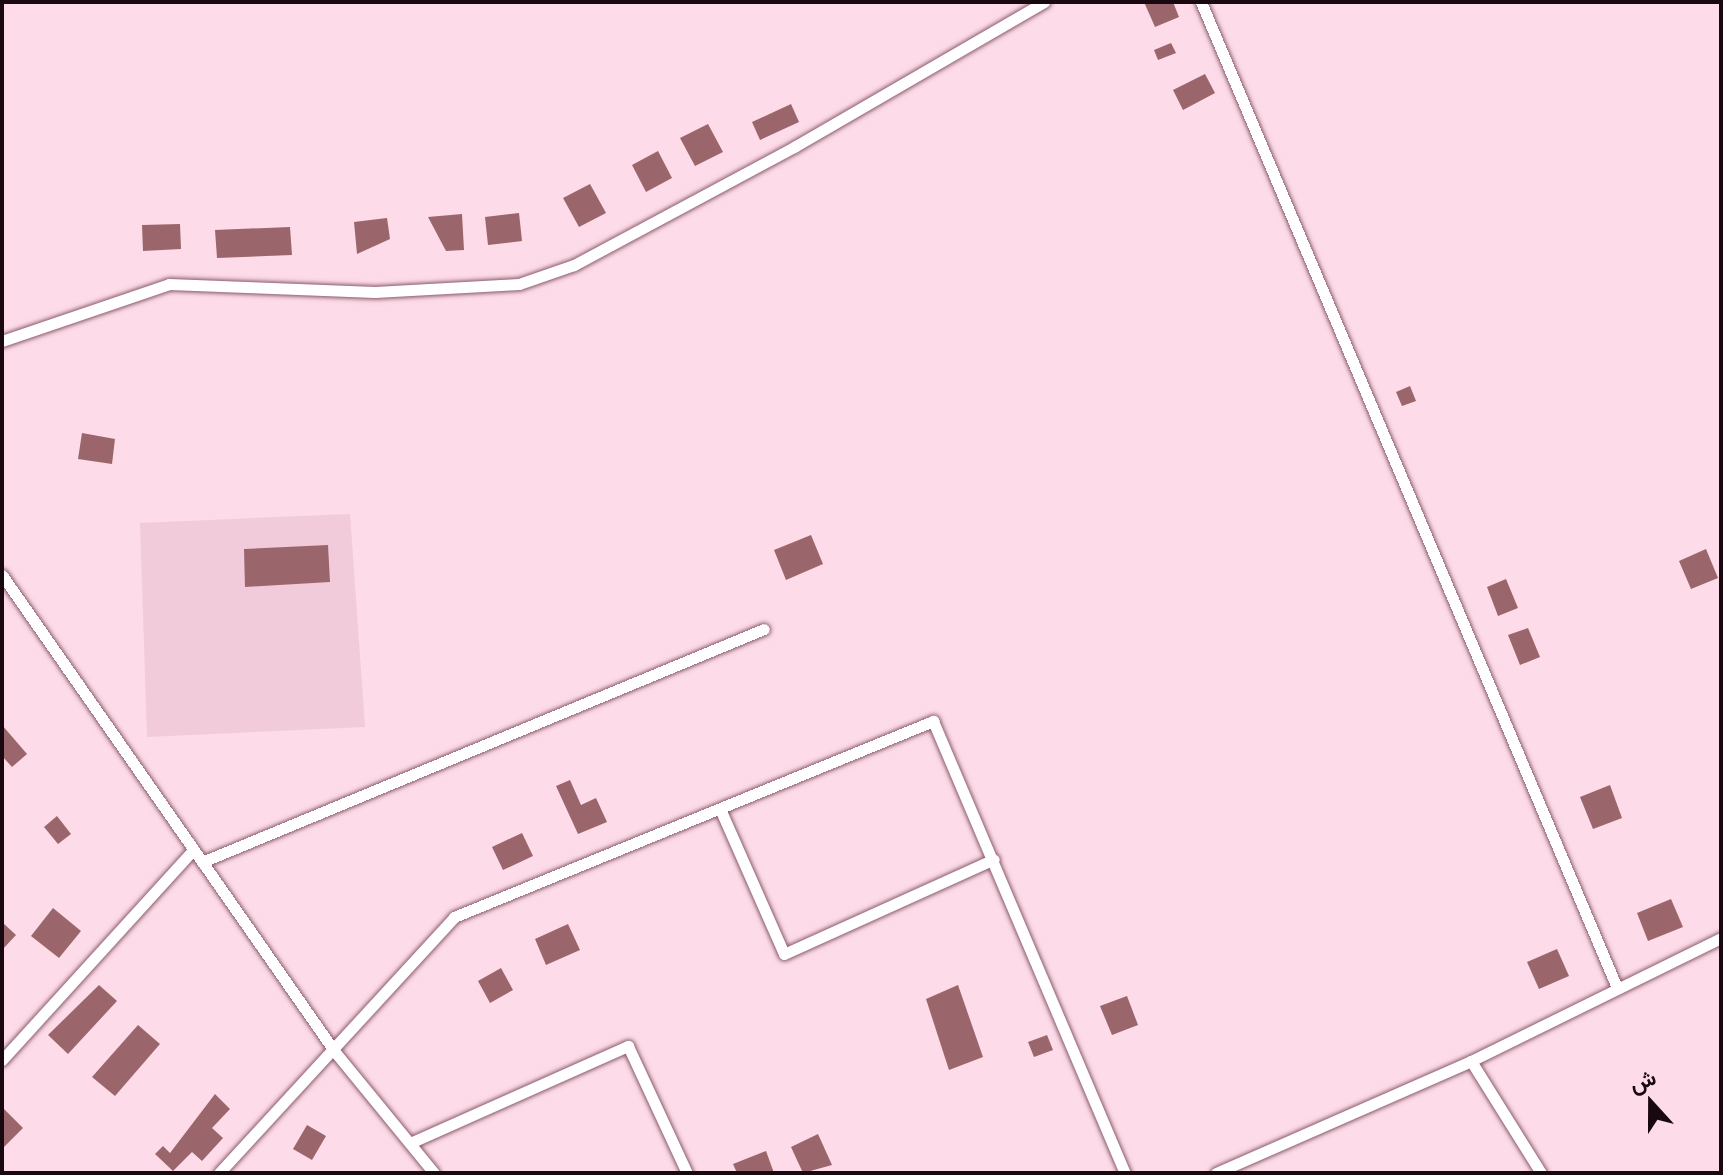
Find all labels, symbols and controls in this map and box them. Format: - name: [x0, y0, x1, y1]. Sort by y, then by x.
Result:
- north arrow: [1611, 1063, 1691, 1143]
- text: ش: [1625, 1063, 1660, 1098]

